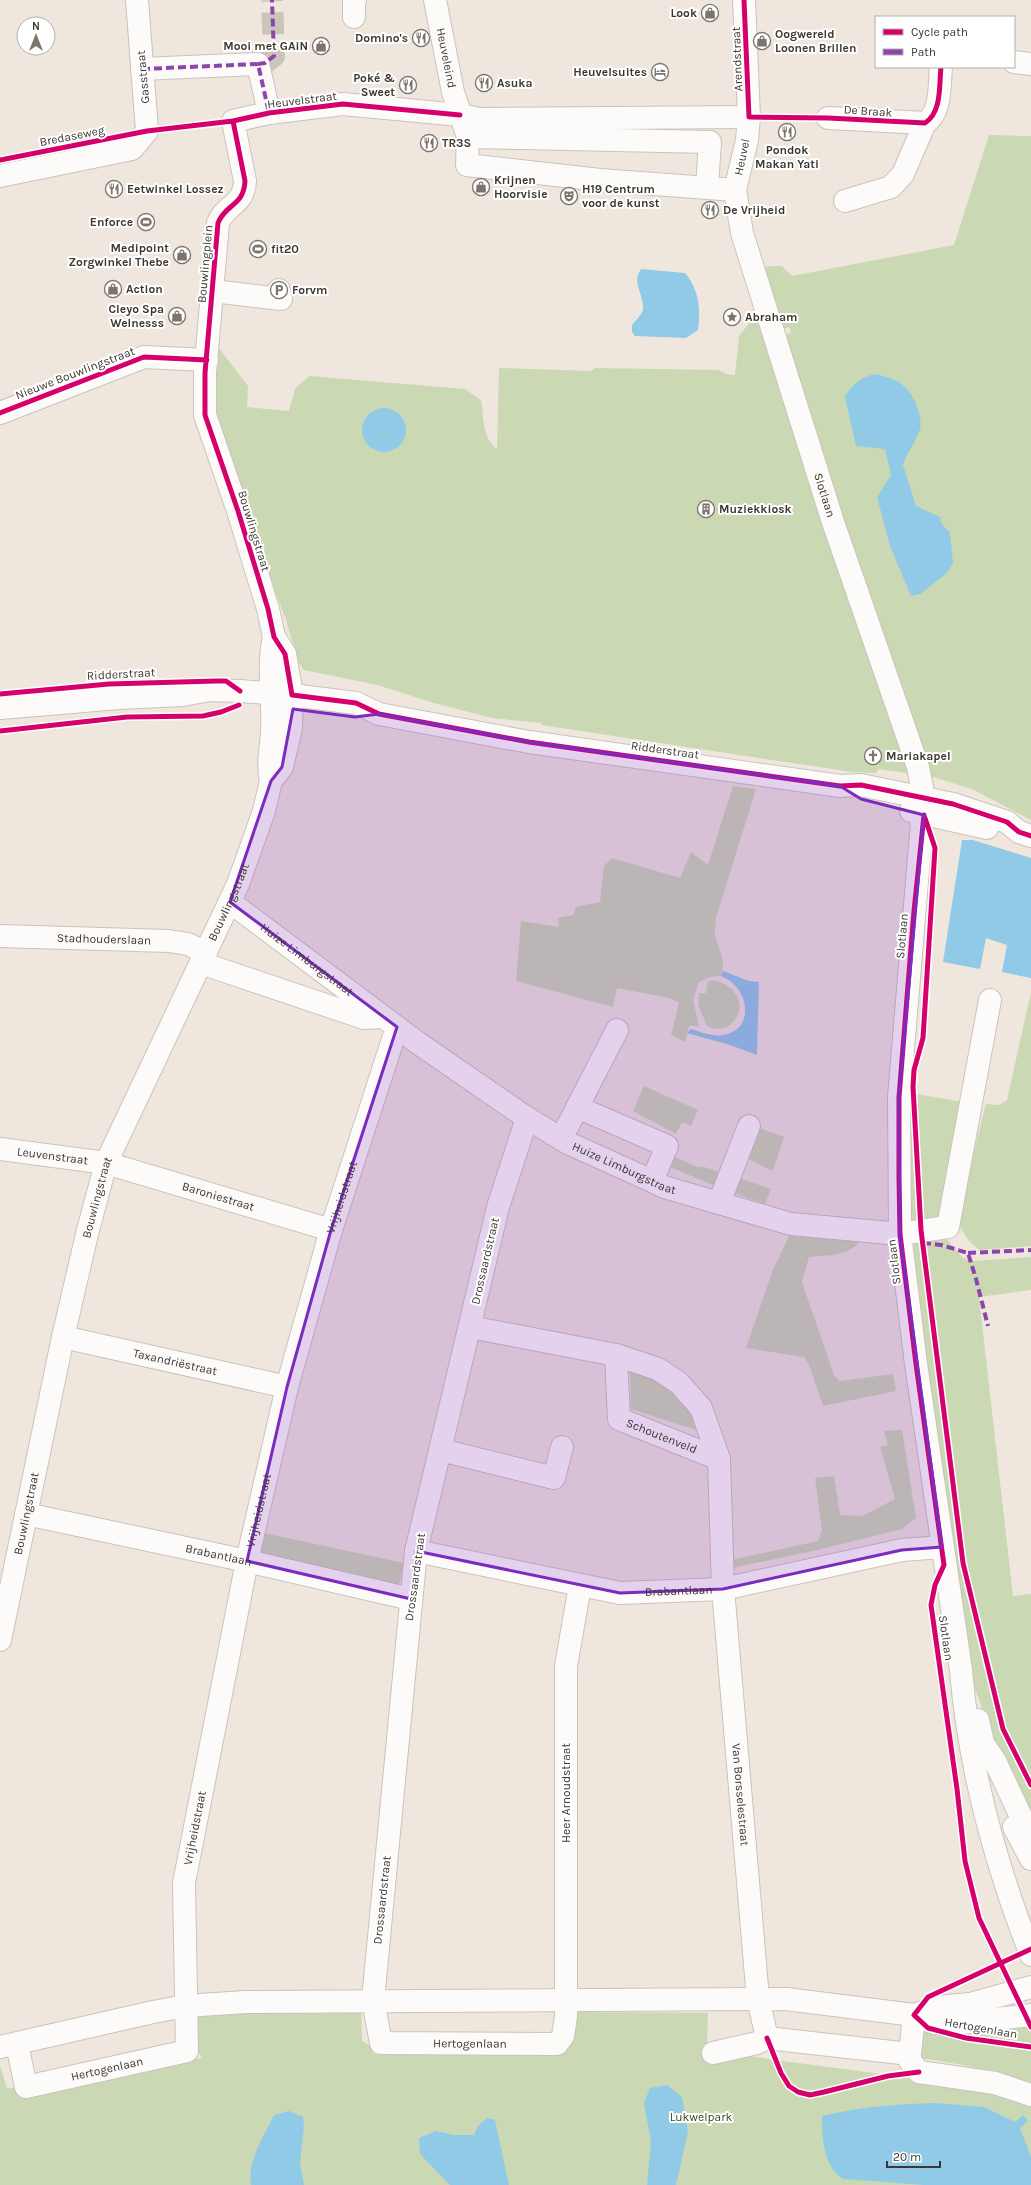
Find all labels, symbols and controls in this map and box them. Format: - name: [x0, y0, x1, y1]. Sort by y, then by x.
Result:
- shop icon: Look: [700, 3, 720, 23]
- place label: Look: [670, 6, 697, 20]
- north arrow: [16, 16, 56, 56]
- legend: [875, 16, 1015, 68]
- text: N: [32, 20, 40, 33]
- text: Cycle path: [911, 25, 968, 39]
- street label: Arendstraat: [729, 26, 745, 92]
- street label: Heuveleind: [434, 27, 459, 89]
- place label: Oogwereld Loonen Brillen: [775, 27, 856, 55]
- restaurant icon: Domino's: [411, 28, 431, 48]
- place label: Domino's: [355, 31, 408, 45]
- shop icon: Oogwereld Loonen Brillen: [752, 31, 772, 51]
- shop icon: Mooi met GAiN: [311, 36, 331, 56]
- place label: Mooi met GAiN: [223, 39, 308, 53]
- text: Path: [911, 45, 936, 59]
- street label: Gasstraat: [134, 49, 152, 104]
- hotel icon: Heuvelsuites: [650, 62, 670, 82]
- place label: Heuvelsuites: [573, 65, 647, 79]
- place label: Poké & Sweet: [353, 71, 395, 99]
- restaurant icon: Asuka: [474, 73, 494, 93]
- restaurant icon: Poké & Sweet: [398, 75, 418, 95]
- place label: Asuka: [497, 76, 532, 90]
- street label: Heuvelstraat: [266, 89, 338, 111]
- street label: De Braak: [843, 102, 893, 120]
- restaurant icon: Pondok Makan Yati: [777, 122, 797, 142]
- street label: Bredaseweg: [38, 123, 106, 149]
- restaurant icon: TR3S: [419, 133, 439, 153]
- place label: TR3S: [442, 136, 471, 150]
- street label: Heuvel: [731, 137, 753, 177]
- place label: Pondok Makan Yati: [755, 143, 819, 171]
- place label: Krijnen Hoorvisie: [494, 173, 548, 201]
- shop icon: Krijnen Hoorvisie: [471, 177, 491, 197]
- restaurant icon: Eetwinkel Lossez: [104, 179, 124, 199]
- place label: Eetwinkel Lossez: [127, 182, 224, 196]
- place label: H19 Centrum voor de kunst: [582, 182, 660, 210]
- theatre icon: H19 Centrum voor de kunst: [559, 186, 579, 206]
- restaurant icon: De Vrijheid: [700, 200, 720, 220]
- place label: De Vrijheid: [723, 203, 785, 217]
- sports icon: Enforce: [136, 212, 156, 232]
- place label: Enforce: [90, 215, 133, 229]
- street label: Bouwlingplein: [195, 224, 215, 304]
- sports icon: fit20: [248, 239, 268, 259]
- place label: Medipoint Zorgwinkel Thebe: [68, 241, 169, 269]
- place label: fit20: [271, 242, 299, 256]
- shop icon: Medipoint Zorgwinkel Thebe: [172, 245, 192, 265]
- shop icon: Action: [103, 279, 123, 299]
- parking icon: Forvm: [269, 280, 289, 300]
- place label: Action: [126, 282, 163, 296]
- place label: Forvm: [292, 283, 327, 297]
- place label: Cleyo Spa Welnesss: [109, 302, 164, 330]
- shop icon: Cleyo Spa Welnesss: [167, 306, 187, 326]
- place icon: Abraham: [722, 307, 742, 327]
- place label: Abraham: [745, 310, 798, 324]
- street label: Nieuwe Bouwlingstraat: [13, 344, 137, 402]
- street label: Slotlaan: [811, 471, 838, 519]
- street label: Bouwlingstraat: [235, 489, 273, 574]
- building icon: Muziekkiosk: [696, 499, 716, 519]
- place label: Muziekkiosk: [719, 502, 792, 516]
- street label: Ridderstraat: [86, 665, 156, 683]
- street label: Ridderstraat: [630, 738, 700, 762]
- church icon: Mariakapel: [863, 746, 883, 766]
- place label: Mariakapel: [886, 749, 951, 763]
- street label: Bouwlingstraat: [205, 861, 252, 943]
- street label: Slotlaan: [893, 913, 911, 959]
- street label: Huize Limburgstraat: [258, 920, 356, 999]
- street label: Stadhouderslaan: [57, 931, 151, 947]
- street label: Huize Limburgstraat: [570, 1139, 678, 1197]
- street label: Leuvenstraat: [16, 1144, 89, 1168]
- street label: Bouwlingstraat: [79, 1154, 115, 1240]
- street label: Vrijheidstraat: [323, 1159, 360, 1235]
- street label: Baroniestraat: [180, 1179, 257, 1214]
- street label: Drossaardstraat: [468, 1216, 502, 1306]
- street label: Slotlaan: [884, 1239, 904, 1285]
- street label: Taxandriëstraat: [132, 1346, 219, 1378]
- street label: Schoutenveld: [624, 1416, 699, 1457]
- street label: Bouwlingstraat: [11, 1471, 42, 1556]
- street label: Vrijheidstraat: [243, 1472, 274, 1549]
- street label: Drossaardstraat: [402, 1531, 428, 1622]
- street label: Brabantlaan: [184, 1541, 253, 1569]
- street label: Brabantlaan: [645, 1582, 713, 1599]
- street label: Slotlaan: [936, 1614, 956, 1662]
- street label: Heer Arnoudstraat: [559, 1743, 573, 1843]
- street label: Van Borsselestraat: [729, 1743, 752, 1847]
- street label: Vrijheidstraat: [181, 1789, 209, 1866]
- street label: Drossaardstraat: [370, 1855, 394, 1945]
- street label: Hertogenlaan: [944, 2015, 1018, 2041]
- street label: Hertogenlaan: [433, 2036, 507, 2051]
- street label: Hertogenlaan: [70, 2054, 145, 2084]
- park label: Lukwelpark: [670, 2110, 733, 2124]
- scale bar: [887, 2143, 940, 2169]
- text: 20 m: [893, 2150, 921, 2164]

